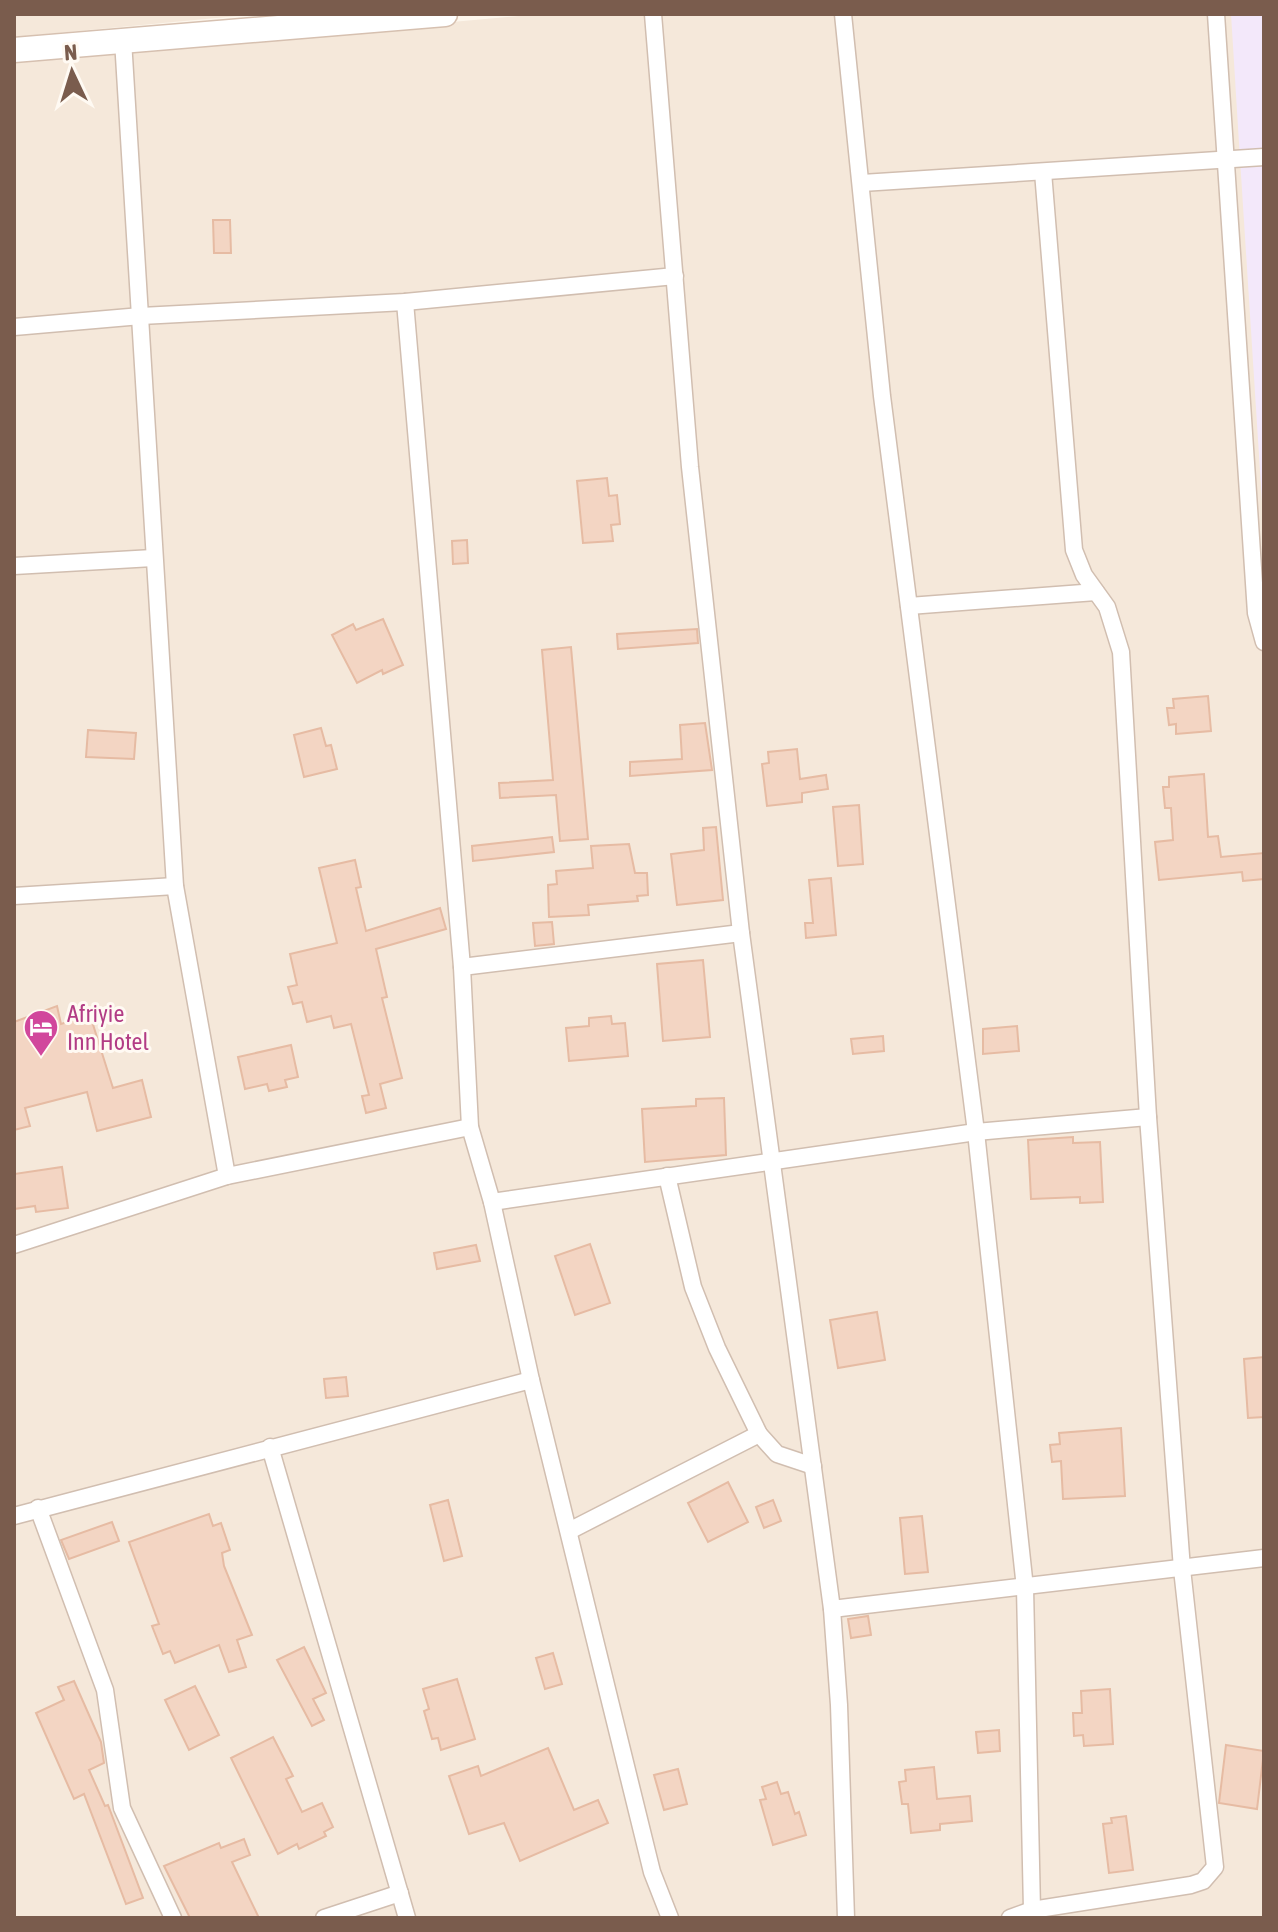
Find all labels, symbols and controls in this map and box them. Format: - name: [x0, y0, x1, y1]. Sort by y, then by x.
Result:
- north arrow: [32, 32, 112, 112]
- text: N: [63, 39, 78, 65]
- place label: Afriyie Inn Hotel: [67, 1000, 149, 1055]
- hotel icon: Afriyie Inn Hotel: [22, 1008, 60, 1058]

